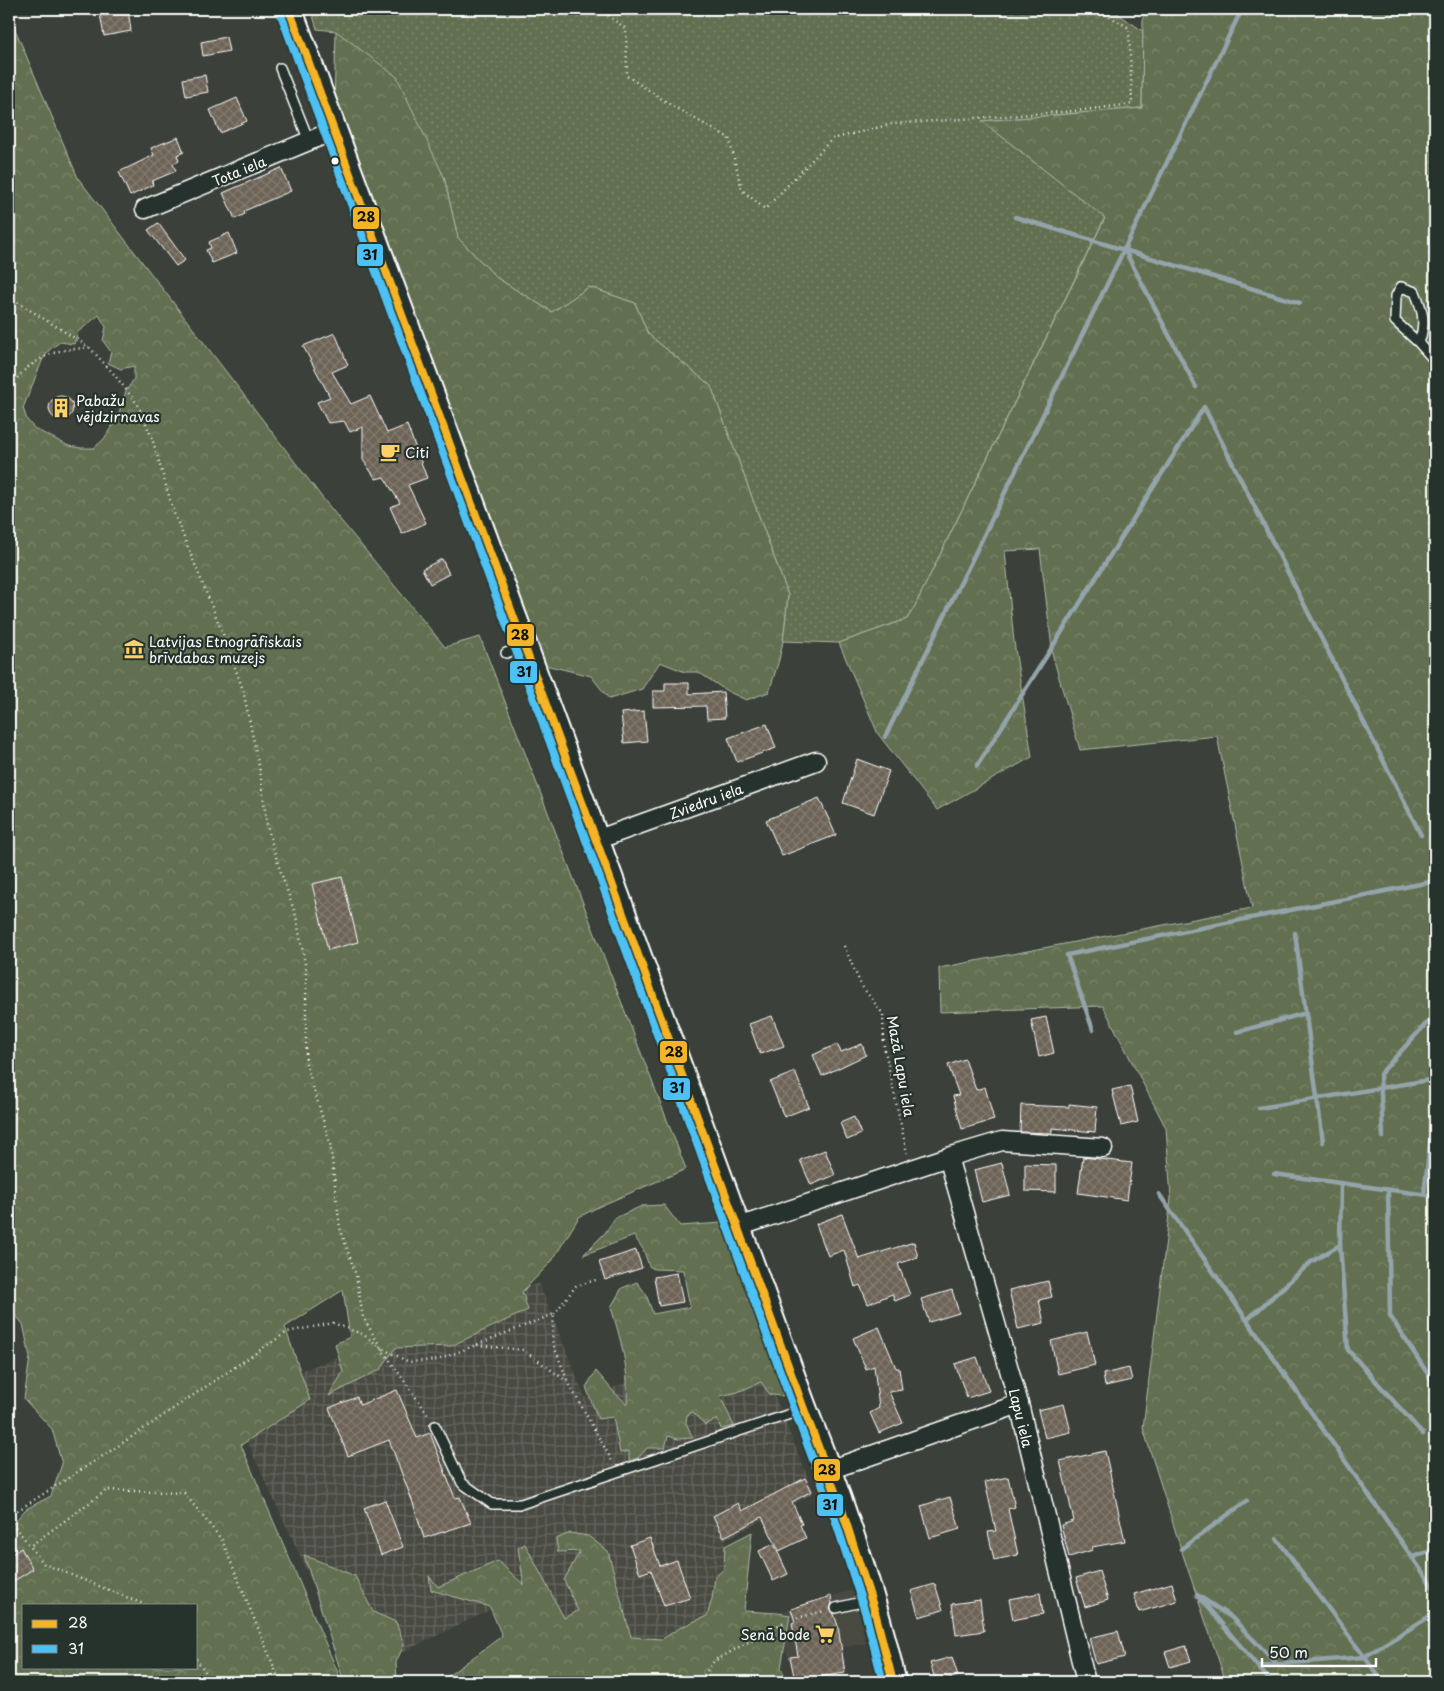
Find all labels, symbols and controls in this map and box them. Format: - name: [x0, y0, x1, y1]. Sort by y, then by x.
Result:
- street label: Tota iela: [209, 151, 269, 191]
- unlabelled marker: [330, 156, 340, 166]
- line badge: 28: [352, 206, 380, 230]
- text: 28: [357, 206, 376, 227]
- line badge: 31: [356, 243, 384, 267]
- text: 31: [362, 244, 378, 265]
- place label: Pabažu vējdzirnavas: [76, 390, 160, 427]
- building icon: Pabažu vējdzirnavas: [50, 397, 72, 419]
- cafe icon: Citi: [379, 441, 401, 463]
- place label: Citi: [405, 442, 429, 463]
- line badge: 28: [506, 623, 535, 647]
- text: 28: [511, 624, 530, 645]
- place label: Latvijas Etnogrāfiskais brīvdabas muzejs: [149, 631, 302, 668]
- museum icon: Latvijas Etnogrāfiskais brīvdabas muzejs: [123, 638, 145, 660]
- line badge: 31: [509, 660, 538, 684]
- text: 31: [516, 661, 532, 682]
- street label: Zviedru iela: [666, 778, 746, 824]
- street label: Mazā Lapu iela: [882, 1014, 920, 1119]
- line badge: 28: [659, 1040, 688, 1064]
- text: 28: [665, 1041, 684, 1062]
- line badge: 31: [662, 1077, 691, 1101]
- text: 31: [669, 1077, 685, 1098]
- street label: Lapu iela: [1004, 1386, 1039, 1450]
- line badge: 28: [813, 1458, 841, 1482]
- text: 28: [818, 1459, 837, 1480]
- line badge: 31: [816, 1493, 844, 1517]
- text: 31: [822, 1494, 838, 1515]
- legend: [22, 1604, 198, 1668]
- text: 28: [68, 1610, 88, 1633]
- supermarket icon: Senā bode: [814, 1623, 836, 1645]
- place label: Senā bode: [741, 1624, 810, 1645]
- text: 31: [68, 1636, 84, 1659]
- scale bar: [1262, 1636, 1375, 1668]
- text: 50 m: [1269, 1640, 1308, 1663]

